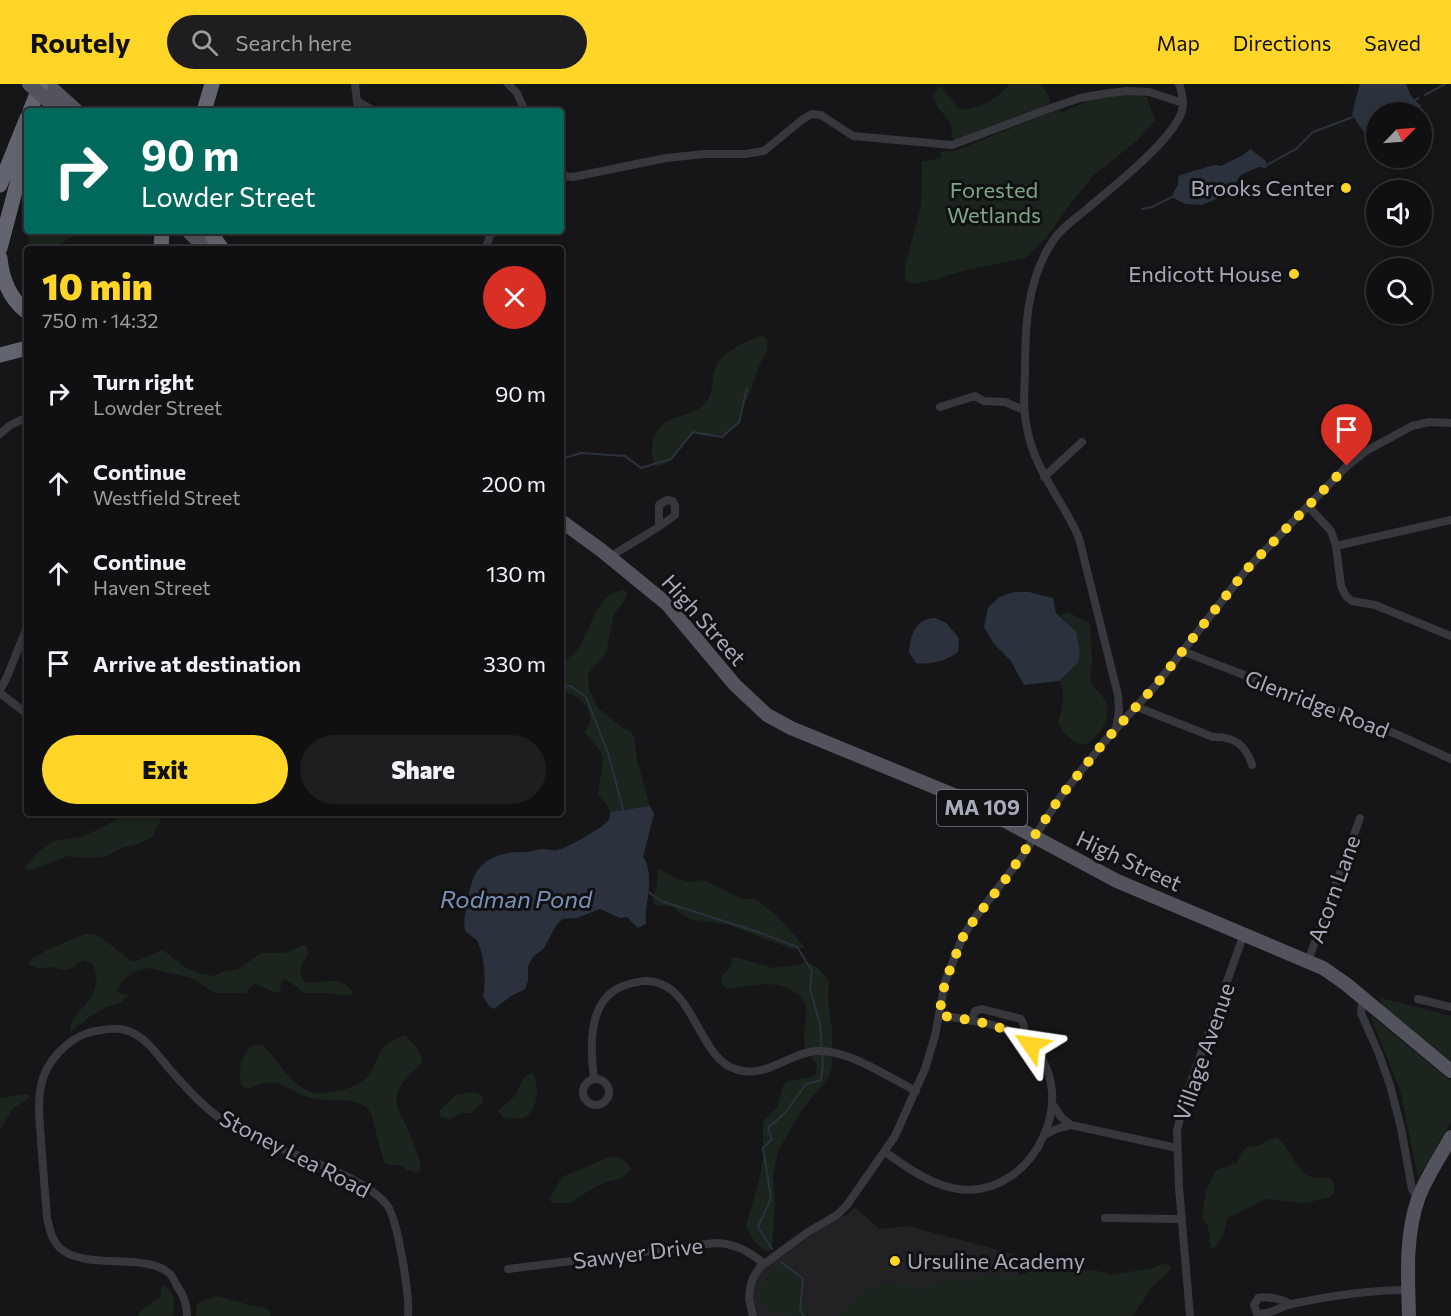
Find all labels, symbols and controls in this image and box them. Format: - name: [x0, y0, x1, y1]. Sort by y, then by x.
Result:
- search box: [167, 15, 587, 69]
- text: Routely: [30, 25, 131, 59]
- icon: search: [188, 26, 221, 59]
- text: Search here: [236, 29, 352, 56]
- text: Map: [1157, 30, 1200, 55]
- text: Directions: [1233, 30, 1331, 55]
- text: Saved: [1364, 30, 1421, 55]
- north arrow: [1366, 102, 1432, 168]
- map controls: [1366, 102, 1432, 324]
- text: 90 m: [141, 128, 240, 180]
- icon: right: [42, 132, 120, 210]
- place label: Brooks Center: [1190, 174, 1334, 201]
- park label: Forested Wetlands: [947, 176, 1041, 228]
- text: Lowder Street: [141, 180, 316, 213]
- button: sound: [1366, 180, 1432, 246]
- marker: Brooks Center: [1339, 181, 1353, 195]
- button: search: [1366, 258, 1432, 324]
- place label: Endicott House: [1128, 260, 1282, 287]
- text: 10 min: [42, 263, 153, 307]
- button: close: [483, 266, 546, 329]
- marker: Endicott House: [1287, 267, 1301, 281]
- text: 750 m · 14:32: [42, 308, 158, 332]
- text: Turn right: [93, 368, 194, 395]
- icon: right: [42, 377, 75, 410]
- text: 90 m: [495, 380, 546, 407]
- text: Lowder Street: [93, 395, 222, 419]
- pin: [1321, 404, 1372, 466]
- icon: arrive: [1330, 413, 1363, 446]
- text: Continue: [93, 458, 186, 485]
- icon: ahead: [42, 467, 75, 500]
- text: 200 m: [482, 470, 546, 497]
- text: Westfield Street: [93, 485, 240, 509]
- text: Continue: [93, 548, 186, 575]
- icon: ahead: [42, 557, 75, 590]
- text: 130 m: [486, 560, 546, 587]
- street label: High Street: [657, 569, 752, 671]
- text: Haven Street: [93, 575, 211, 599]
- icon: arrive: [42, 647, 75, 680]
- text: Arrive at destination: [93, 650, 301, 677]
- text: 330 m: [483, 650, 546, 677]
- street label: Glenridge Road: [1241, 664, 1393, 743]
- button: Exit: [42, 735, 288, 804]
- button: Share: [300, 735, 546, 804]
- road number: MA 109: [937, 790, 1027, 826]
- street label: High Street: [1072, 824, 1186, 897]
- street label: Acorn Lane: [1302, 831, 1365, 946]
- water label: Rodman Pond: [440, 884, 593, 913]
- street label: Village Avenue: [1167, 979, 1240, 1124]
- position arrow: [999, 1013, 1063, 1077]
- street label: Stoney Lea Road: [215, 1104, 375, 1203]
- street label: Sawyer Drive: [572, 1231, 704, 1274]
- place label: Ursuline Academy: [907, 1247, 1085, 1274]
- marker: Ursuline Academy: [888, 1254, 902, 1268]

